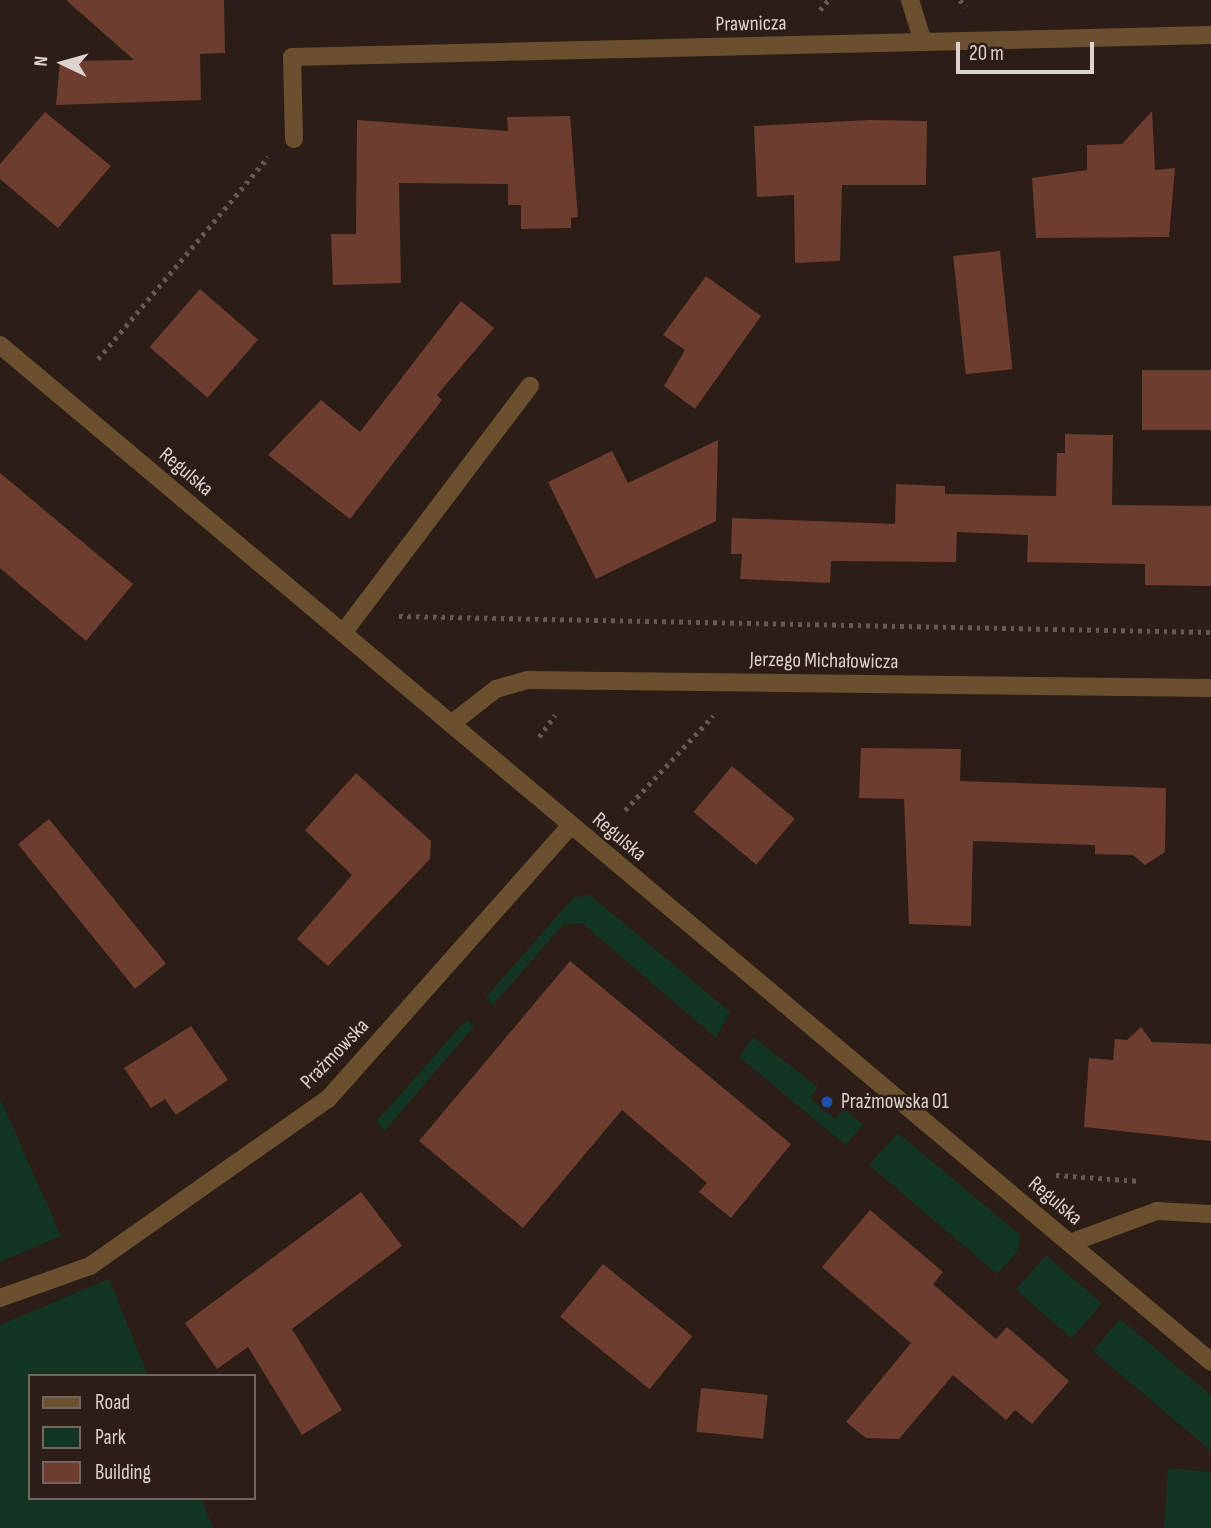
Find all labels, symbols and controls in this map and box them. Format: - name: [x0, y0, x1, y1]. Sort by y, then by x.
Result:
- street label: Prawnicza: [715, 11, 787, 37]
- north arrow: [28, 28, 98, 98]
- scale bar: [959, 28, 1097, 72]
- text: 20 m: [969, 41, 1004, 66]
- text: N: [30, 55, 53, 67]
- street label: Regulska: [154, 442, 218, 502]
- street label: Jerzego Michałowicza: [749, 647, 899, 675]
- street label: Regulska: [587, 807, 651, 867]
- street label: Prażmowska: [295, 1014, 375, 1094]
- place label: Prażmowska 01: [841, 1089, 949, 1115]
- marker: Prażmowska 01: [819, 1094, 835, 1110]
- street label: Regulska: [1023, 1171, 1087, 1231]
- legend: [28, 1374, 256, 1500]
- text: Road: [95, 1390, 130, 1415]
- text: Park: [95, 1425, 126, 1450]
- text: Building: [95, 1460, 151, 1485]

